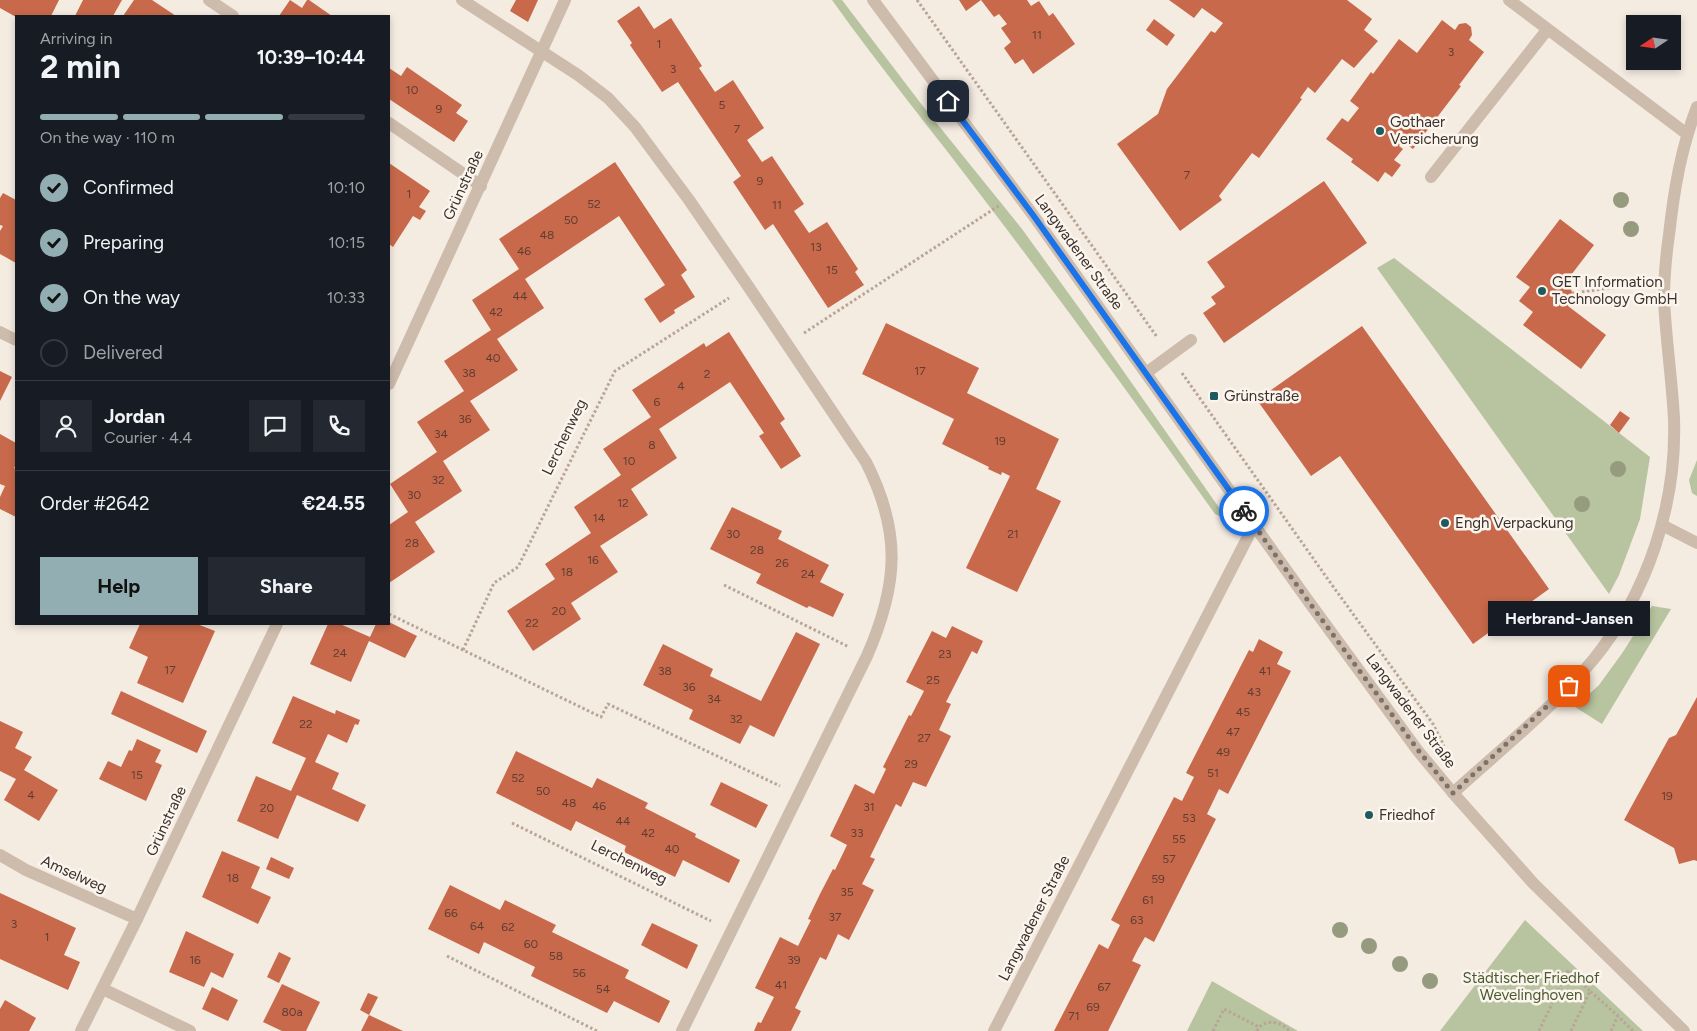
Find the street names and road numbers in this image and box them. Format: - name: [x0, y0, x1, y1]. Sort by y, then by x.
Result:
- street label: Grünstraße: [439, 147, 487, 223]
- street label: Langwadener Straße: [1031, 191, 1127, 313]
- street label: Lerchenweg: [538, 396, 590, 478]
- street label: Langwadener Straße: [1362, 650, 1460, 772]
- street label: Grünstraße: [142, 783, 190, 859]
- street label: Lerchenweg: [588, 836, 670, 888]
- street label: Amselweg: [38, 852, 110, 896]
- street label: Langwadener Straße: [995, 852, 1073, 984]

